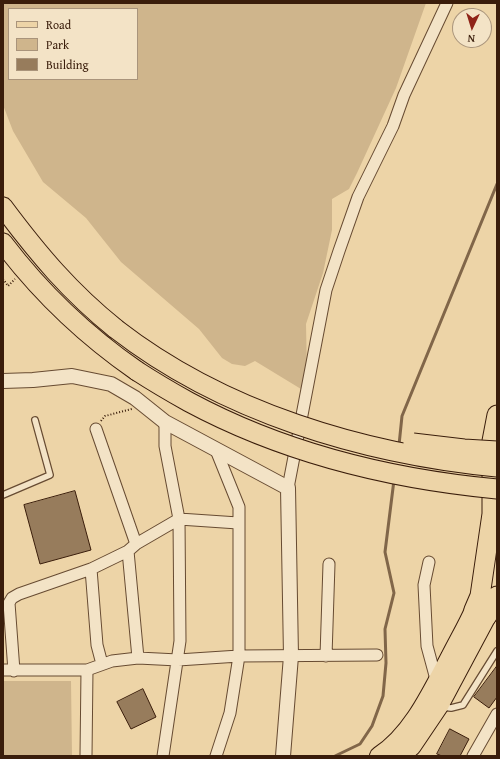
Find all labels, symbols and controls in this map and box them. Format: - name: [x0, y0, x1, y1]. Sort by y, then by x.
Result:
- legend: [8, 8, 138, 80]
- north arrow: [452, 8, 492, 48]
- text: Road: [46, 16, 71, 33]
- text: N: [467, 31, 475, 47]
- text: Park: [46, 36, 69, 53]
- text: Building: [46, 56, 89, 73]

